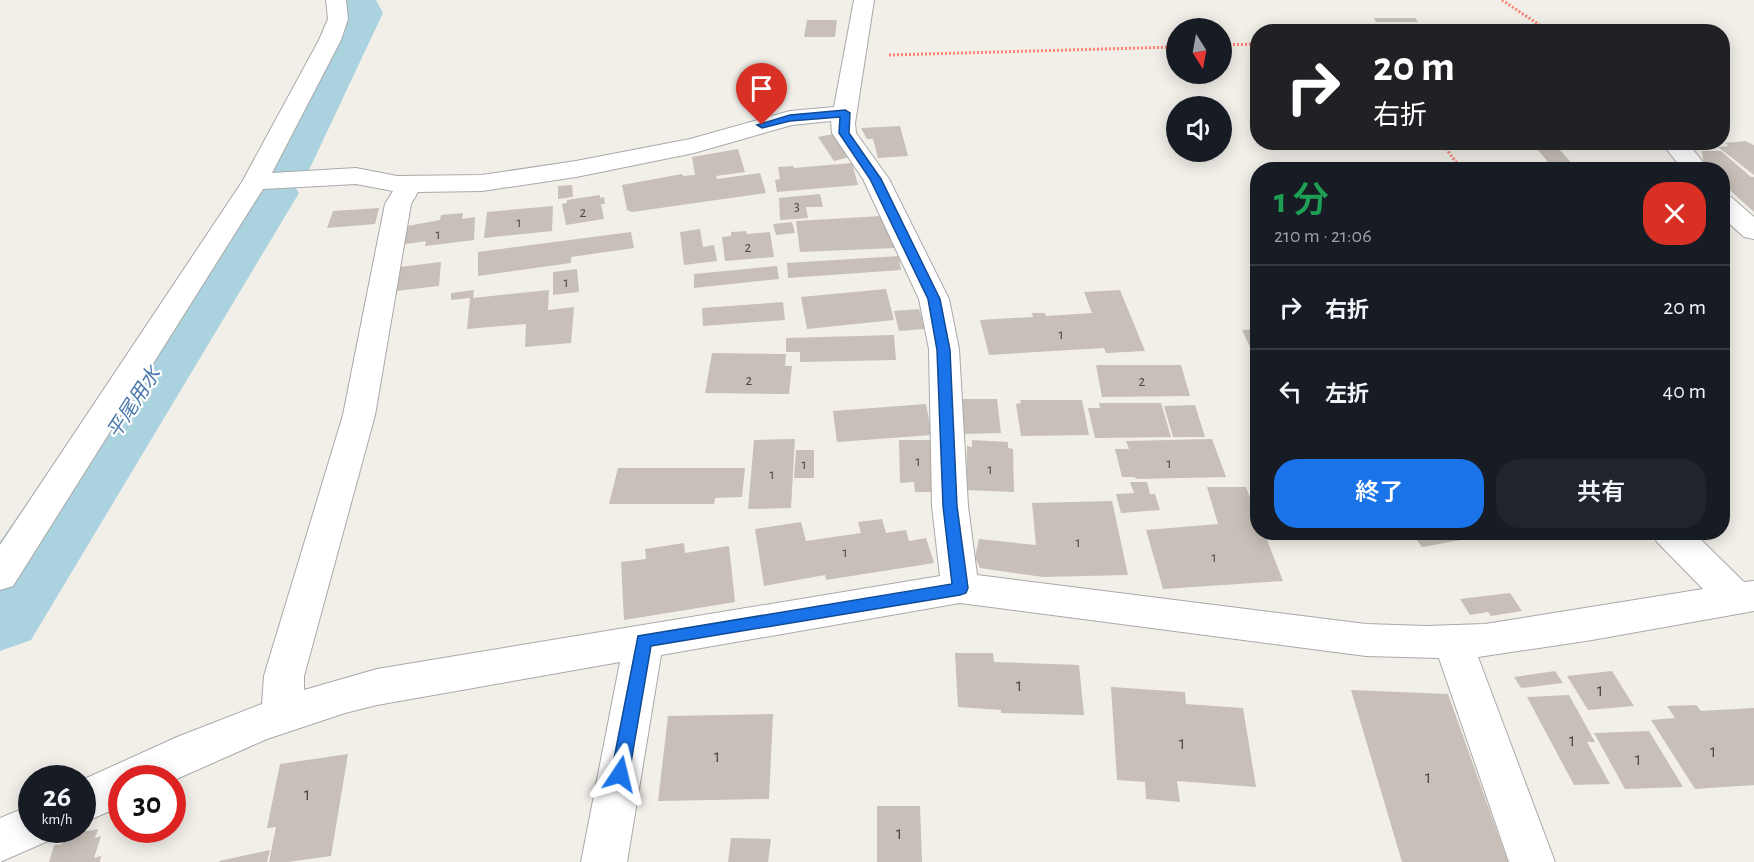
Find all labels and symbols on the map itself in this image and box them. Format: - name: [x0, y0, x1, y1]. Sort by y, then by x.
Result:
- north arrow: [1166, 18, 1232, 84]
- pin: [736, 63, 787, 125]
- house number: 3: [794, 200, 800, 214]
- house number: 2: [580, 205, 587, 220]
- house number: 1: [516, 215, 522, 230]
- house number: 1: [435, 227, 441, 242]
- house number: 2: [745, 240, 752, 255]
- house number: 1: [563, 275, 569, 290]
- house number: 1: [1058, 327, 1064, 342]
- water label: 平尾用水: [103, 362, 165, 442]
- house number: 2: [746, 373, 753, 388]
- house number: 2: [1139, 374, 1146, 389]
- house number: 1: [915, 454, 921, 469]
- house number: 1: [1166, 456, 1172, 471]
- house number: 1: [801, 457, 807, 472]
- house number: 1: [987, 462, 993, 477]
- house number: 1: [769, 467, 775, 482]
- house number: 1: [1075, 535, 1081, 550]
- house number: 1: [842, 545, 848, 560]
- house number: 1: [1211, 550, 1217, 565]
- house number: 1: [1016, 677, 1022, 695]
- house number: 1: [1597, 682, 1603, 700]
- house number: 1: [1569, 732, 1575, 750]
- house number: 1: [1179, 735, 1185, 753]
- position arrow: [588, 742, 652, 806]
- house number: 1: [1710, 743, 1716, 761]
- house number: 1: [714, 748, 720, 766]
- house number: 1: [1635, 751, 1641, 769]
- speed limit sign: 30: [108, 765, 186, 843]
- house number: 1: [1425, 769, 1431, 787]
- house number: 1: [304, 786, 310, 804]
- house number: 1: [896, 825, 902, 843]

